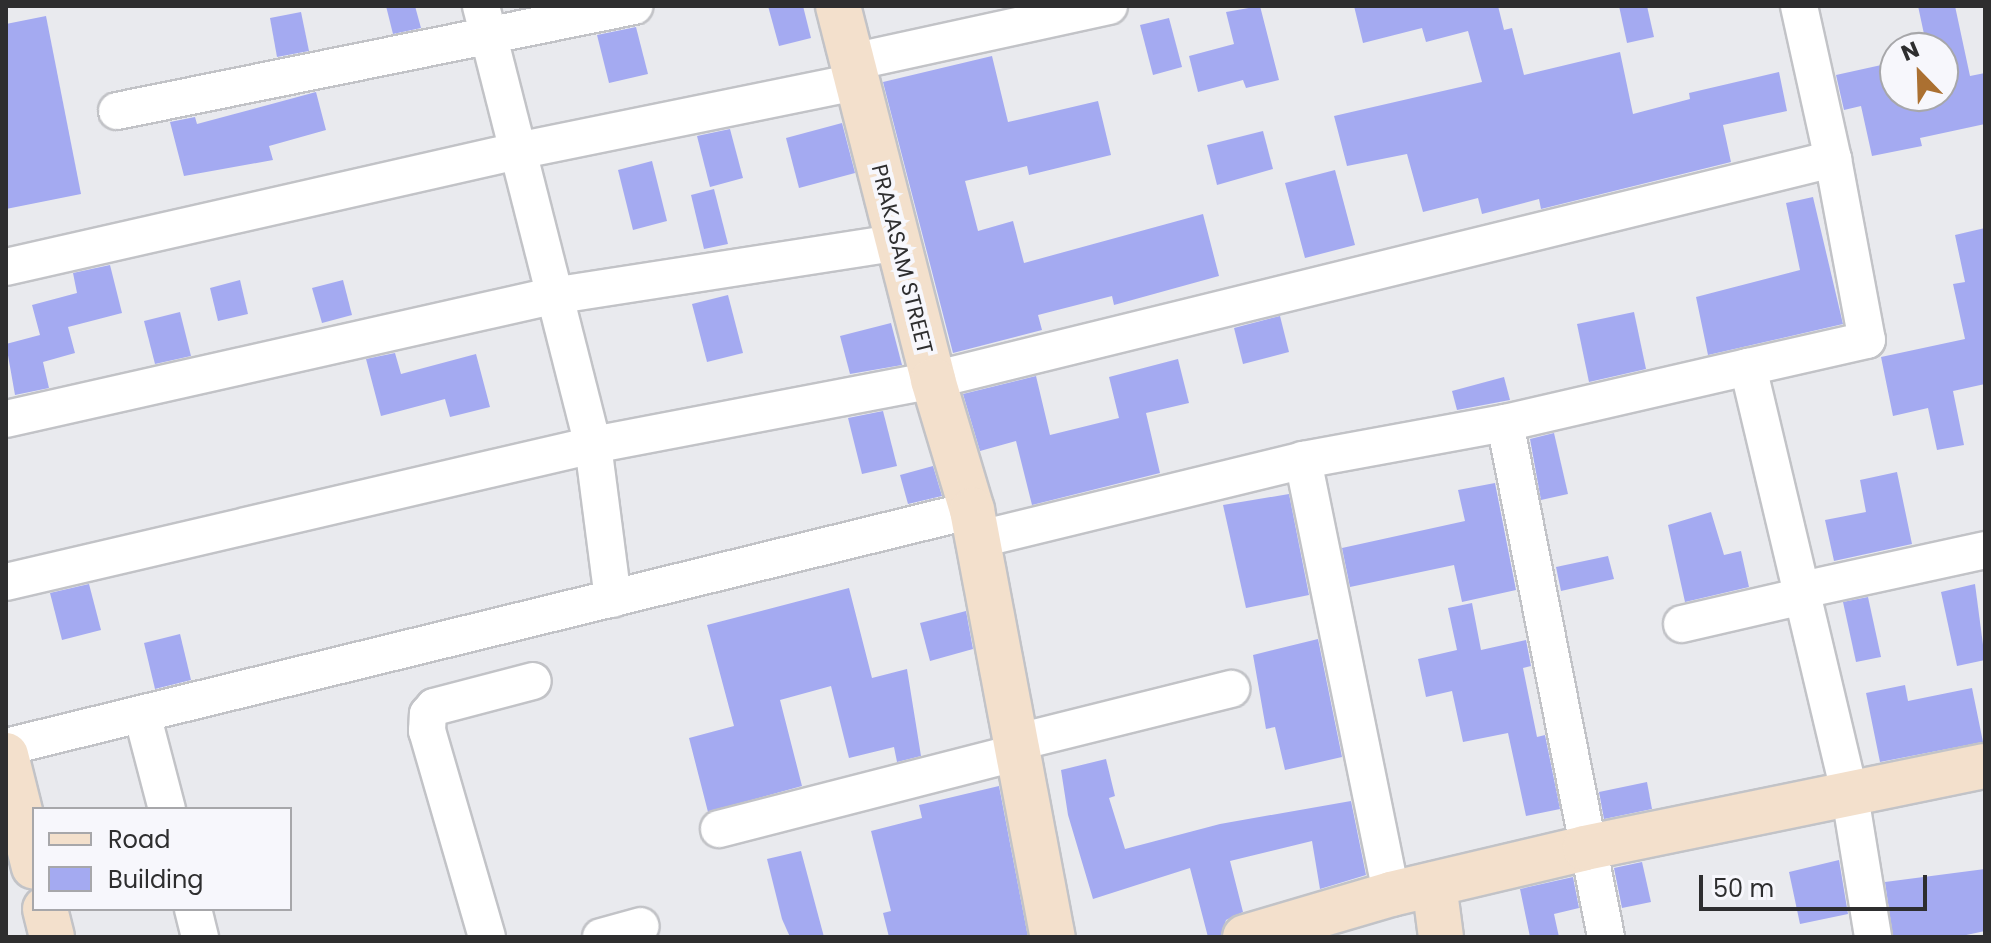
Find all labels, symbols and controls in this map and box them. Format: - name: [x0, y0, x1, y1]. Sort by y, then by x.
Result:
- north arrow: [1879, 32, 1959, 112]
- text: N: [1897, 34, 1924, 69]
- street label: PRAKASAM STREET: [866, 162, 938, 356]
- legend: [32, 807, 292, 911]
- text: Road: [108, 823, 170, 856]
- scale bar: [1703, 859, 1931, 909]
- text: Building: [108, 863, 204, 896]
- text: 50 m: [1713, 872, 1774, 905]

